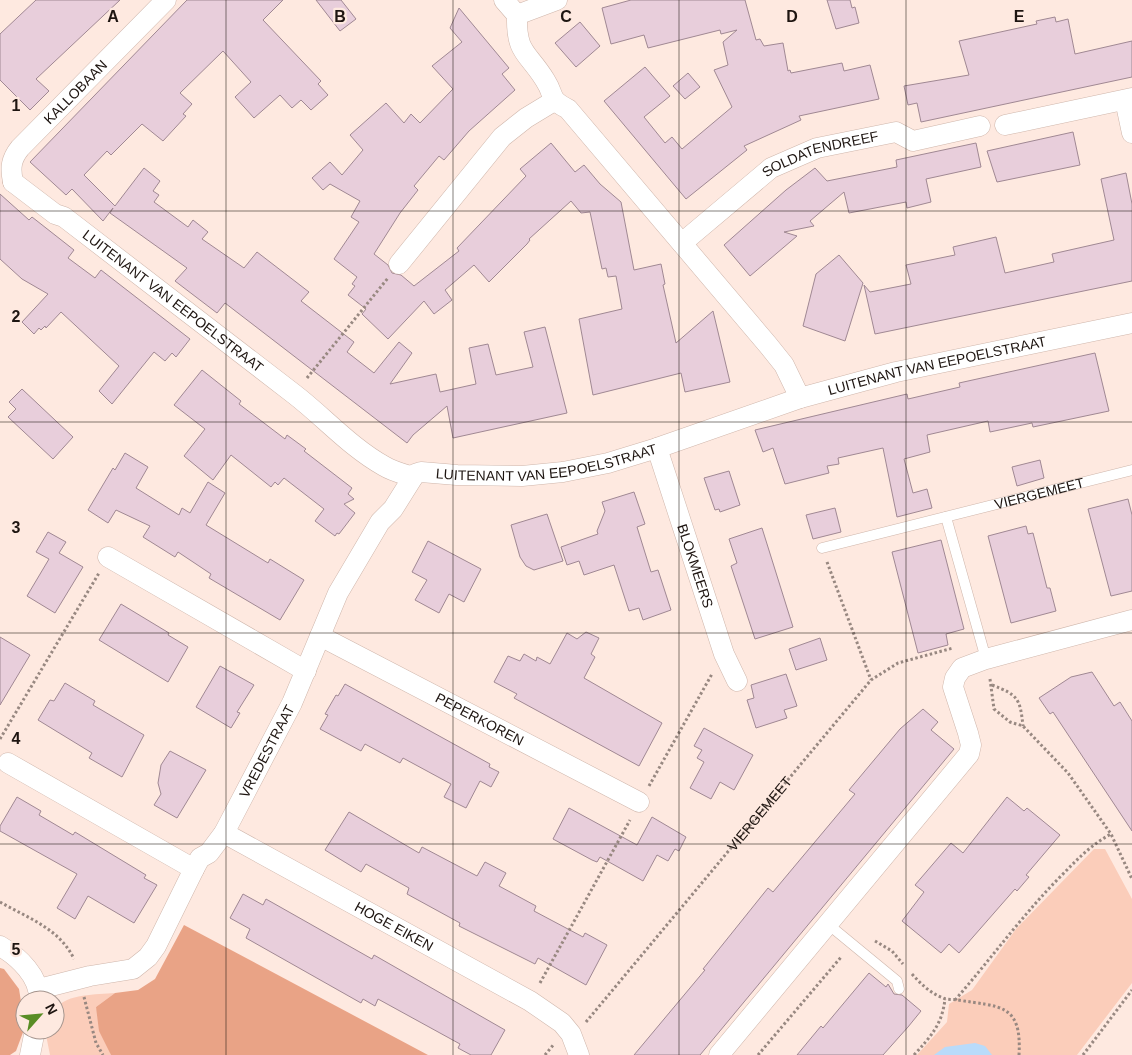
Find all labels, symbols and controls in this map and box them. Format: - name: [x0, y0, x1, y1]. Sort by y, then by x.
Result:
- text: A: [107, 8, 119, 25]
- text: B: [334, 8, 346, 25]
- text: C: [560, 8, 572, 25]
- text: D: [786, 8, 798, 25]
- text: E: [1014, 8, 1025, 25]
- street label: KALLOBAAN: [40, 57, 110, 127]
- text: 1: [12, 97, 21, 114]
- street label: SOLDATENDREEF: [759, 128, 880, 180]
- street label: LUITENANT VAN EEPOELSTRAAT: [80, 226, 267, 376]
- text: 2: [12, 308, 21, 325]
- street label: LUITENANT VAN EEPOELSTRAAT: [826, 333, 1048, 398]
- street label: LUITENANT VAN EEPOELSTRAAT: [435, 440, 659, 484]
- street label: VIERGEMEET: [993, 474, 1086, 512]
- text: 3: [12, 519, 21, 536]
- street label: BLOKMEERS: [674, 522, 716, 610]
- street label: PEPERKOREN: [433, 690, 527, 749]
- street label: VREDESTRAAT: [236, 702, 298, 800]
- text: 4: [12, 730, 21, 747]
- street label: VIERGEMEET: [724, 773, 795, 854]
- street label: HOGE EIKEN: [352, 898, 436, 954]
- text: 5: [12, 941, 21, 958]
- north arrow: [15, 990, 65, 1040]
- text: N: [42, 1001, 61, 1017]

